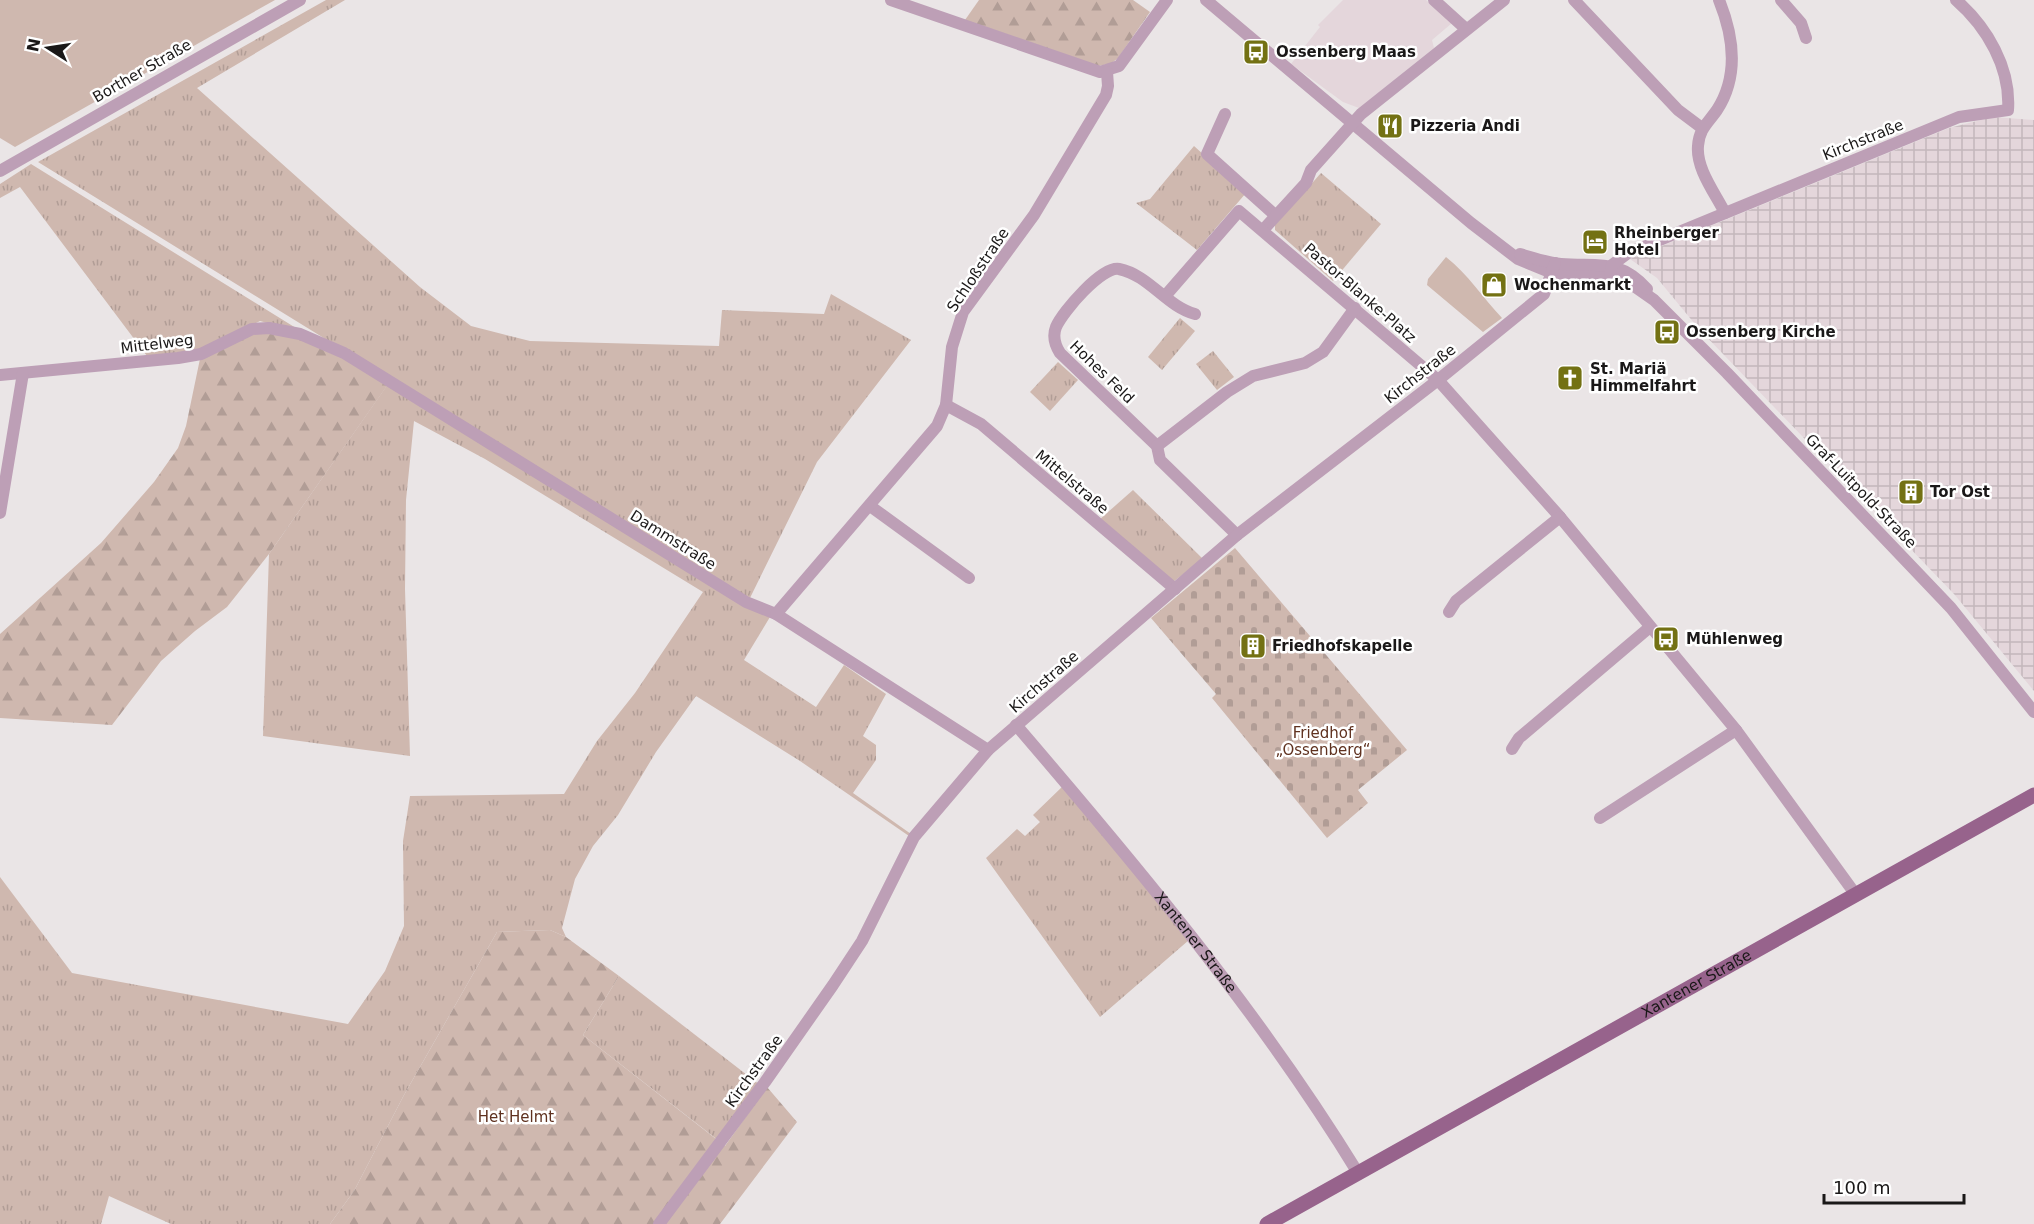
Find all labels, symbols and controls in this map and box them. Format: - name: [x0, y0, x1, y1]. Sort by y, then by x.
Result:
- north arrow: [18, 18, 78, 78]
- text: N: [23, 36, 45, 54]
- street label: Borther Straße: [90, 36, 194, 106]
- bus stop icon: Ossenberg Maas: [1241, 37, 1271, 67]
- place label: Ossenberg Maas: [1276, 43, 1416, 61]
- restaurant icon: Pizzeria Andi: [1375, 111, 1405, 141]
- street label: Kirchstraße: [1820, 116, 1906, 164]
- place label: Pizzeria Andi: [1410, 117, 1520, 135]
- street label: Schloßstraße: [943, 224, 1013, 316]
- place label: Rheinberger Hotel: [1614, 224, 1719, 259]
- hotel icon: Rheinberger Hotel: [1580, 227, 1610, 257]
- street label: Pastor-Blanke-Platz: [1300, 239, 1420, 347]
- shop icon: Wochenmarkt: [1479, 270, 1509, 300]
- place label: Wochenmarkt: [1514, 276, 1631, 294]
- bus stop icon: Ossenberg Kirche: [1652, 317, 1682, 347]
- place label: Ossenberg Kirche: [1686, 323, 1836, 341]
- street label: Mittelweg: [120, 331, 194, 357]
- street label: Hohes Feld: [1066, 337, 1138, 407]
- street label: Kirchstraße: [1381, 341, 1459, 407]
- place label: St. Mariä Himmelfahrt: [1590, 360, 1696, 395]
- church icon: St. Mariä Himmelfahrt: [1555, 363, 1585, 393]
- street label: Graf-Luitpold-Straße: [1802, 430, 1920, 552]
- street label: Mittelstraße: [1032, 446, 1112, 518]
- building icon: Tor Ost: [1896, 477, 1926, 507]
- place label: Tor Ost: [1930, 483, 1990, 501]
- street label: Dammstraße: [627, 506, 719, 574]
- bus stop icon: Mühlenweg: [1651, 624, 1681, 654]
- place label: Mühlenweg: [1686, 630, 1783, 648]
- building icon: Friedhofskapelle: [1238, 631, 1268, 661]
- place label: Friedhofskapelle: [1272, 637, 1413, 655]
- street label: Kirchstraße: [1006, 647, 1082, 717]
- park label: Friedhof „Ossenberg“: [1275, 724, 1371, 759]
- street label: Xantener Straße: [1151, 888, 1241, 996]
- street label: Xantener Straße: [1638, 946, 1755, 1022]
- street label: Kirchstraße: [722, 1031, 786, 1111]
- park label: Het Helmt: [478, 1108, 554, 1126]
- scale bar: [1824, 1167, 1964, 1205]
- text: 100 m: [1833, 1177, 1891, 1198]

